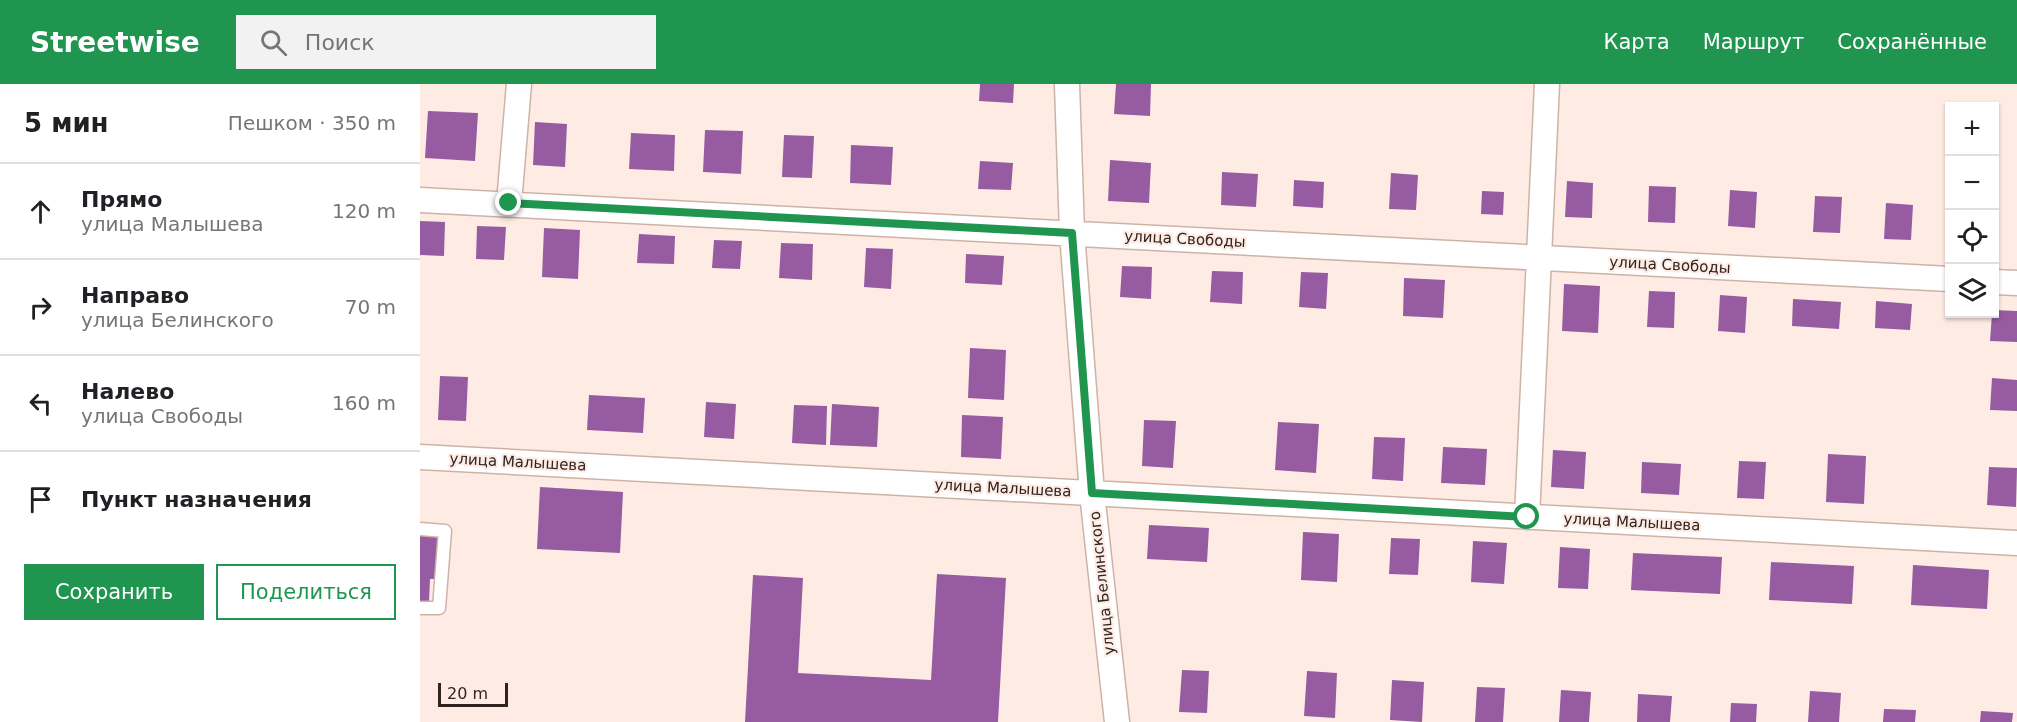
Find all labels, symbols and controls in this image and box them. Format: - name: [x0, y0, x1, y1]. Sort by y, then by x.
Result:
- search box: [236, 15, 656, 69]
- text: Streetwise: [30, 26, 200, 59]
- icon: search: [257, 26, 290, 59]
- text: Поиск: [305, 30, 375, 55]
- text: Карта: [1604, 30, 1670, 54]
- text: Маршрут: [1703, 30, 1804, 54]
- text: Сохранённые: [1837, 30, 1987, 54]
- map controls: [1945, 102, 1999, 318]
- button: +: [1945, 102, 1999, 156]
- text: 5 мин: [24, 108, 109, 138]
- text: Пешком · 350 m: [228, 111, 396, 135]
- button: −: [1945, 156, 1999, 210]
- text: Прямо: [81, 187, 162, 212]
- route end: [495, 189, 521, 215]
- icon: ahead: [24, 195, 57, 228]
- text: 120 m: [332, 199, 396, 223]
- button: locate: [1945, 210, 1999, 264]
- text: улица Малышева: [81, 212, 264, 236]
- street label: улица Свободы: [1124, 227, 1246, 251]
- street label: улица Свободы: [1609, 253, 1731, 277]
- button: layers: [1945, 264, 1999, 318]
- text: Направо: [81, 283, 189, 308]
- icon: right: [24, 291, 57, 324]
- text: 70 m: [345, 295, 396, 319]
- text: улица Белинского: [81, 308, 274, 332]
- text: Налево: [81, 379, 174, 404]
- icon: left: [24, 387, 57, 420]
- text: 160 m: [332, 391, 396, 415]
- text: улица Свободы: [81, 404, 243, 428]
- street label: улица Малышева: [449, 449, 587, 475]
- street label: улица Малышева: [934, 475, 1072, 501]
- icon: arrive: [24, 483, 57, 516]
- text: Пункт назначения: [81, 487, 312, 512]
- route start: [1513, 503, 1539, 529]
- street label: улица Малышева: [1563, 509, 1701, 535]
- street label: улица Белинского: [1085, 510, 1119, 656]
- button: Сохранить: [24, 564, 204, 620]
- button: Поделиться: [216, 564, 396, 620]
- scale bar: [438, 680, 508, 708]
- text: 20 m: [447, 684, 488, 703]

